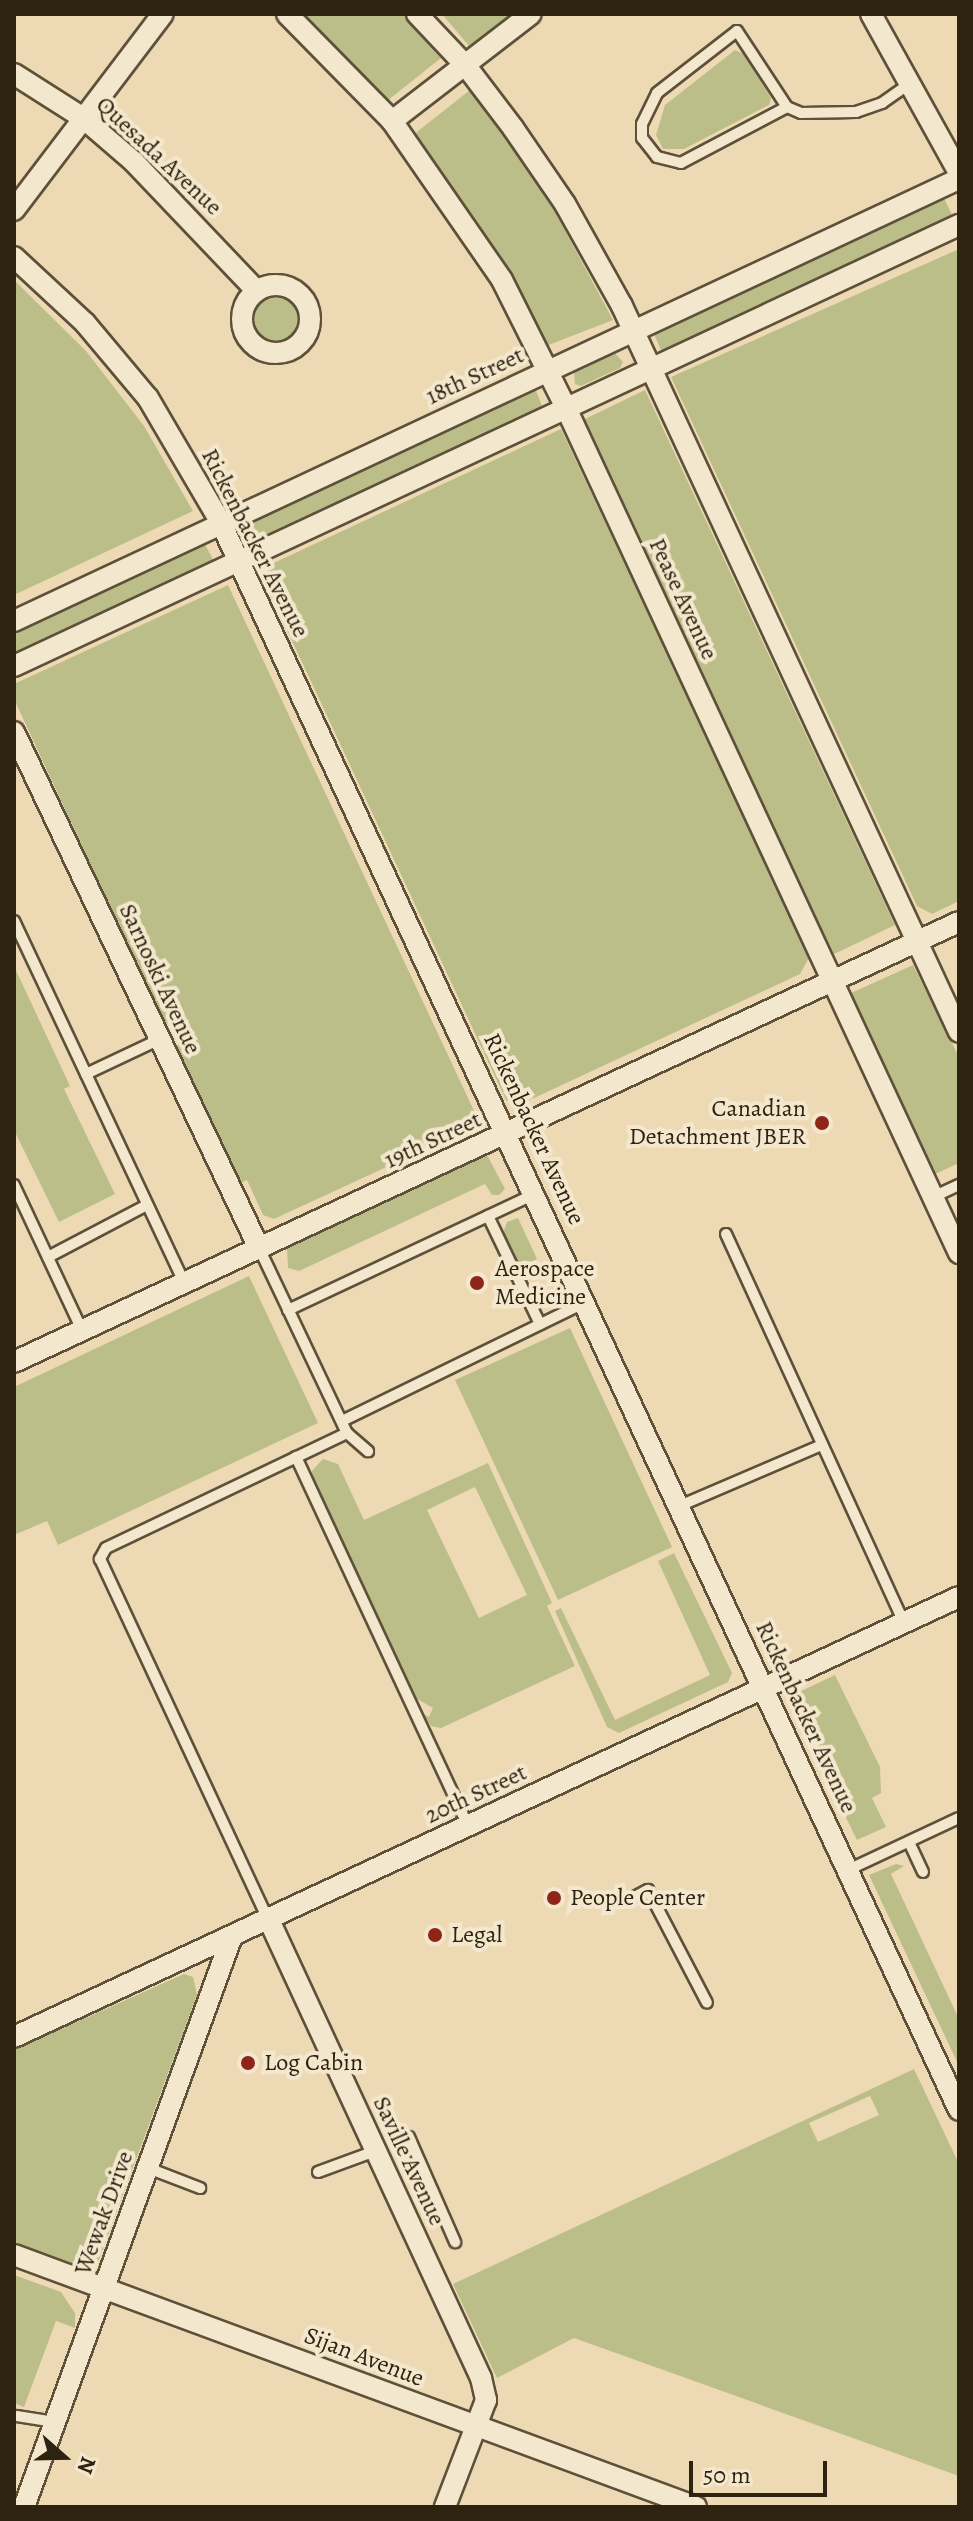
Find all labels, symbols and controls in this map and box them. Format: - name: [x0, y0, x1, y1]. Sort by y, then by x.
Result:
- street label: Quesada Avenue: [90, 90, 228, 222]
- street label: 18th Street: [422, 341, 528, 411]
- street label: Rickenbacker Avenue: [195, 444, 315, 642]
- street label: Pease Avenue: [642, 534, 724, 664]
- street label: Sarnoski Avenue: [113, 899, 207, 1059]
- street label: Rickenbacker Avenue: [477, 1029, 591, 1229]
- place label: Canadian Detachment JBER: [629, 1095, 806, 1151]
- street label: 19th Street: [380, 1105, 486, 1175]
- marker: Canadian Detachment JBER: [813, 1114, 831, 1132]
- place label: Aerospace Medicine: [495, 1255, 594, 1311]
- marker: Aerospace Medicine: [466, 1272, 488, 1294]
- street label: Rickenbacker Avenue: [749, 1617, 863, 1817]
- street label: 20th Street: [421, 1758, 531, 1830]
- place label: People Center: [570, 1884, 705, 1912]
- marker: People Center: [545, 1889, 563, 1907]
- place label: Legal: [451, 1921, 502, 1949]
- marker: Legal: [426, 1926, 444, 1944]
- place label: Log Cabin: [264, 2049, 363, 2077]
- marker: Log Cabin: [239, 2054, 257, 2072]
- street label: Saville Avenue: [367, 2092, 451, 2230]
- street label: Wewak Drive: [68, 2147, 140, 2279]
- street label: Sijan Avenue: [300, 2321, 428, 2393]
- north arrow: [24, 2417, 104, 2497]
- scale bar: [693, 2445, 831, 2495]
- text: N: [70, 2453, 103, 2478]
- text: 50 m: [703, 2459, 751, 2491]

